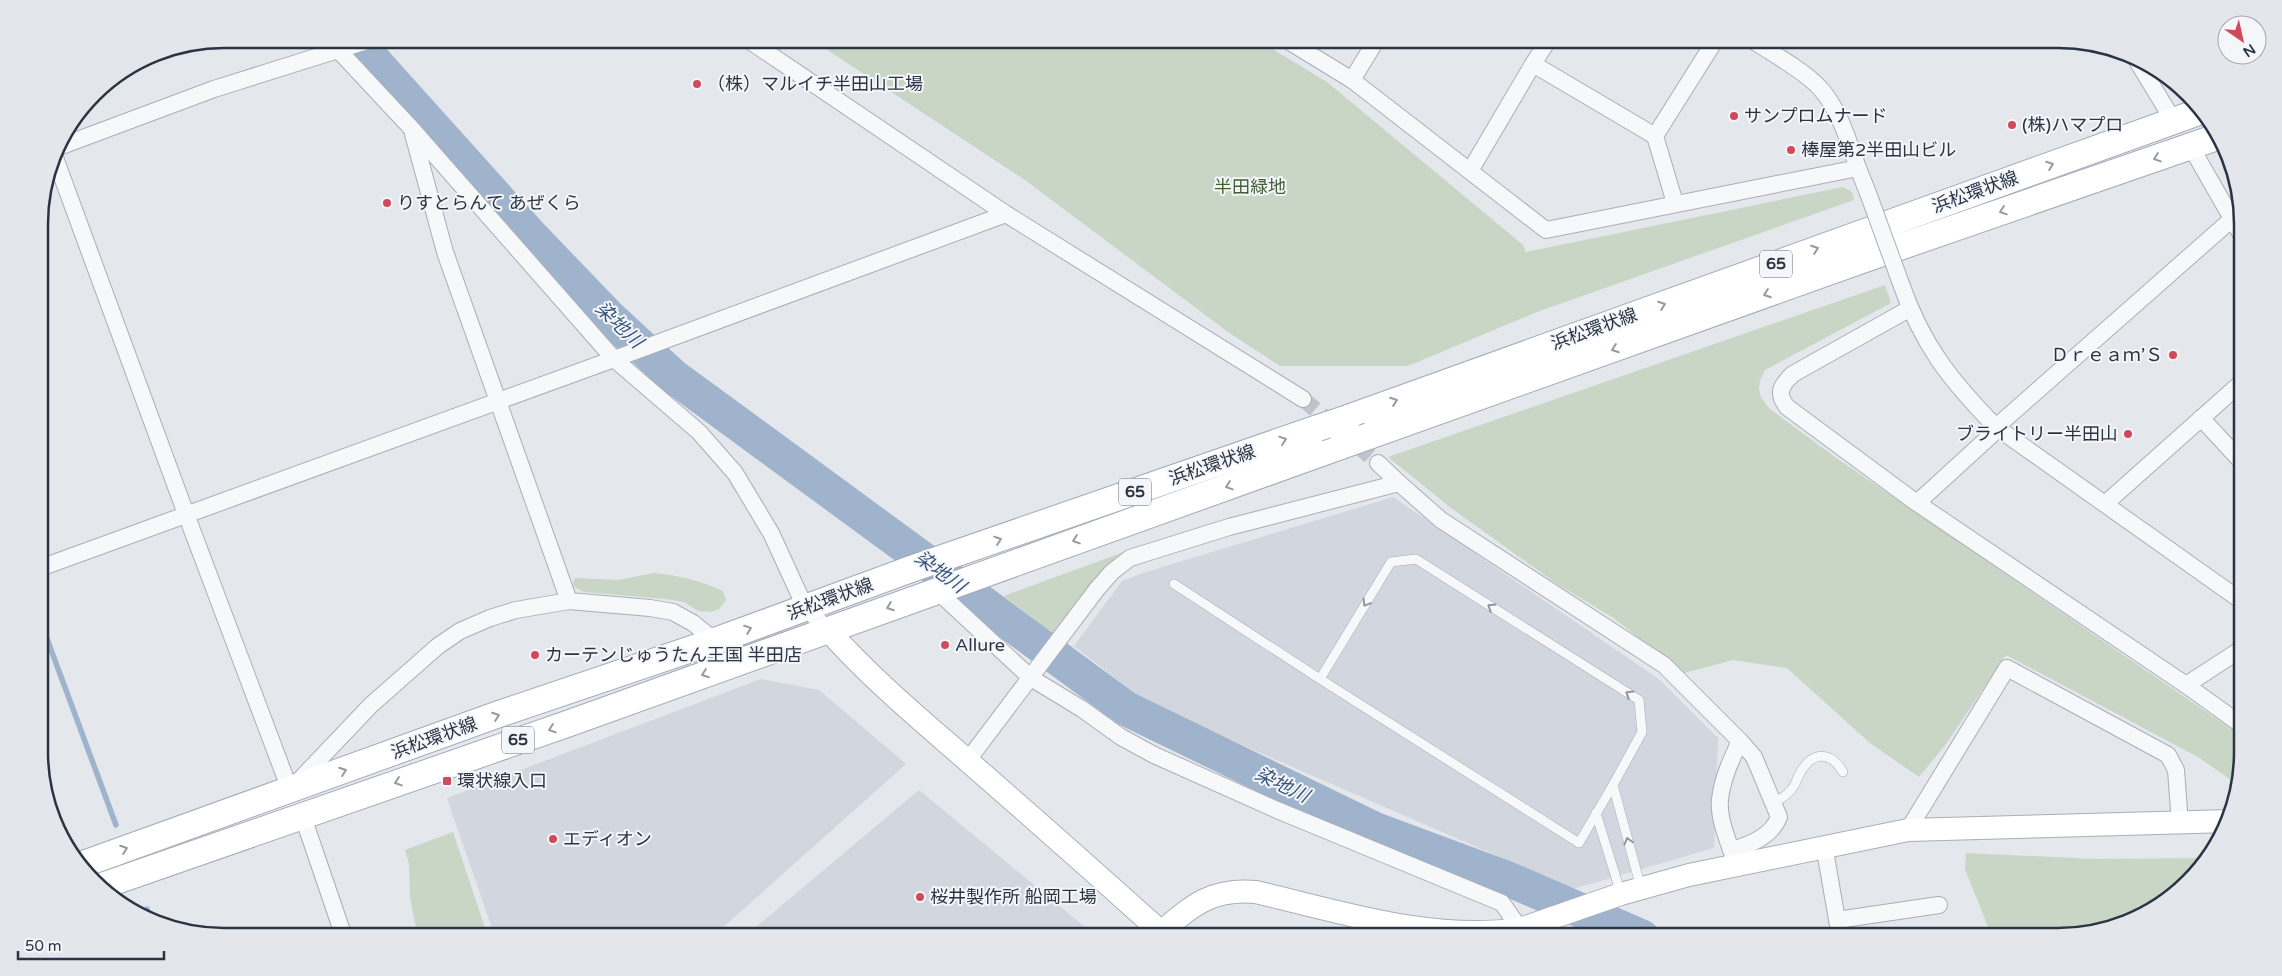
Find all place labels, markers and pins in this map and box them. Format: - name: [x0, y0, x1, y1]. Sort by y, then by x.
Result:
- place label: （株）マルイチ半田山工場: [707, 73, 923, 95]
- marker: （株）マルイチ半田山工場: [691, 78, 703, 90]
- place label: サンプロムナード: [1744, 105, 1887, 127]
- marker: サンプロムナード: [1728, 110, 1740, 122]
- place label: (株)ハマプロ: [2022, 114, 2123, 136]
- marker: (株)ハマプロ: [2006, 119, 2018, 131]
- place label: 棒屋第2半田山ビル: [1801, 139, 1956, 161]
- marker: 棒屋第2半田山ビル: [1785, 144, 1797, 156]
- place label: りすとらんて あぜくら: [397, 192, 581, 214]
- marker: りすとらんて あぜくら: [381, 197, 393, 209]
- place label: Ｄｒｅａｍ’Ｓ: [2051, 344, 2163, 366]
- marker: Ｄｒｅａｍ’Ｓ: [2167, 349, 2179, 361]
- place label: ブライトリー半田山: [1956, 423, 2118, 445]
- marker: ブライトリー半田山: [2122, 428, 2134, 440]
- place label: Allure: [955, 634, 1005, 656]
- marker: Allure: [939, 639, 951, 651]
- place label: カーテンじゅうたん王国 半田店: [545, 644, 802, 666]
- marker: カーテンじゅうたん王国 半田店: [529, 649, 541, 661]
- place label: 環状線入口: [457, 770, 547, 792]
- marker: 環状線入口: [441, 775, 453, 787]
- place label: エディオン: [563, 828, 652, 850]
- marker: エディオン: [547, 833, 559, 845]
- place label: 桜井製作所 船岡工場: [930, 886, 1097, 908]
- marker: 桜井製作所 船岡工場: [914, 891, 926, 903]

